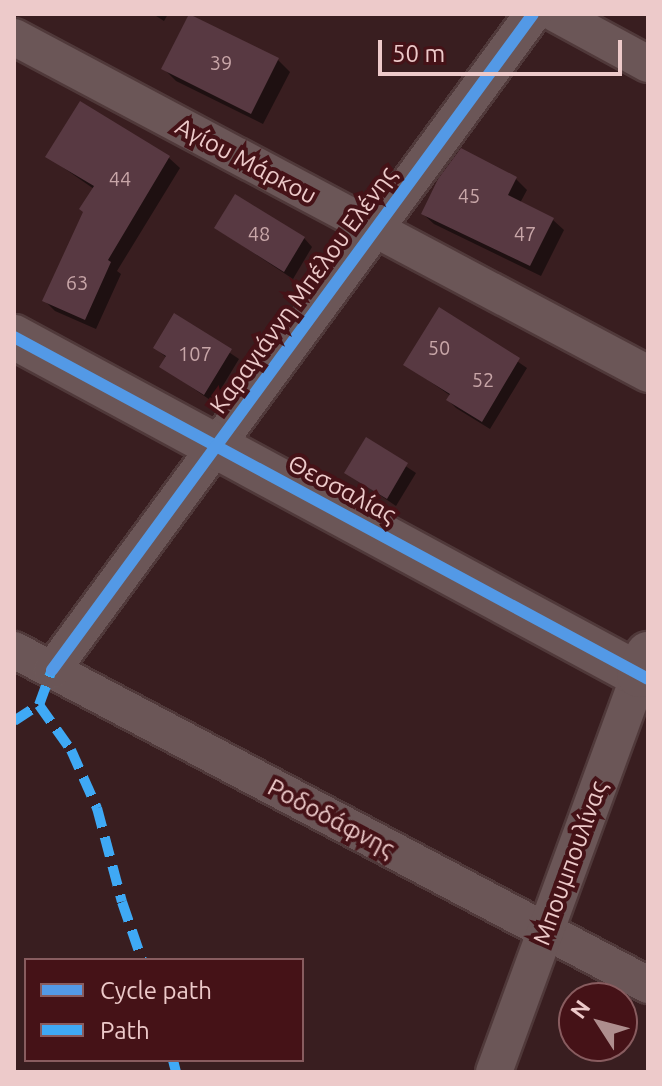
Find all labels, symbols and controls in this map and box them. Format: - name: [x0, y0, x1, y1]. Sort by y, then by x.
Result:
- scale bar: [382, 24, 626, 74]
- text: 50 m: [392, 40, 445, 67]
- house number: 39: [210, 50, 232, 74]
- street label: Αγίου Μάρκου: [171, 112, 321, 210]
- street label: Καραγιάννη Μπέλου Ελένης: [204, 161, 402, 419]
- house number: 44: [109, 166, 131, 190]
- house number: 45: [458, 183, 480, 207]
- house number: 48: [248, 221, 270, 245]
- house number: 47: [514, 221, 536, 245]
- house number: 63: [66, 270, 88, 294]
- house number: 50: [428, 335, 450, 359]
- house number: 107: [178, 341, 212, 365]
- house number: 52: [472, 367, 494, 391]
- street label: Θεσσαλίας: [283, 449, 401, 529]
- street label: Ροδοδάφνης: [263, 773, 399, 863]
- street label: Μπουμπουλίνας: [527, 777, 613, 949]
- legend: [24, 958, 304, 1062]
- text: Cycle path: [100, 977, 212, 1004]
- north arrow: [558, 982, 638, 1062]
- text: N: [565, 995, 595, 1023]
- text: Path: [100, 1017, 150, 1044]

